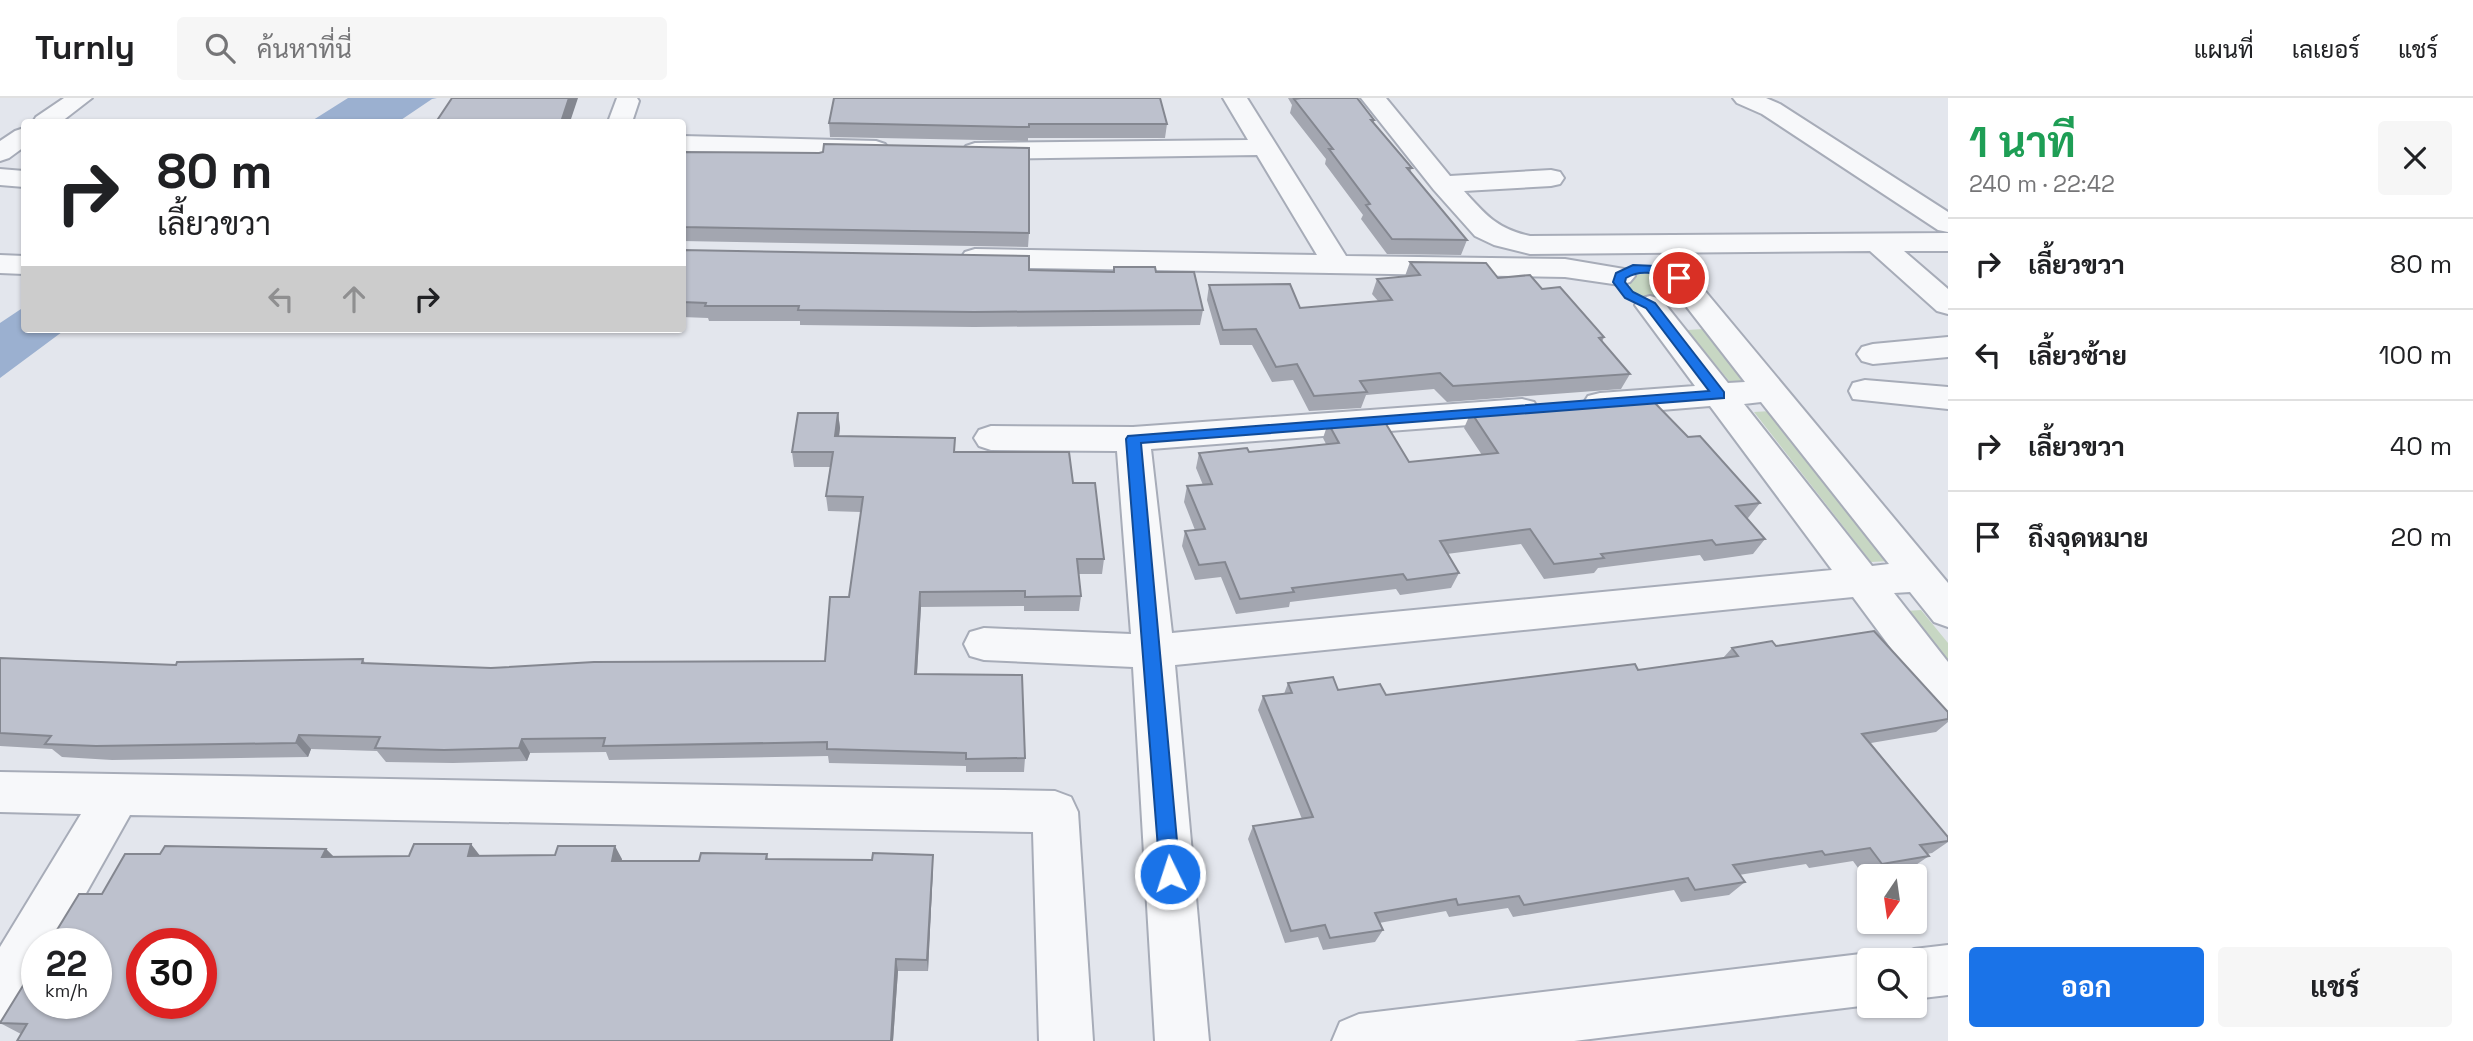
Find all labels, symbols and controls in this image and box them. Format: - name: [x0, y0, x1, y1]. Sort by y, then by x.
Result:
- search box: [177, 17, 667, 80]
- text: Turnly: [35, 27, 135, 69]
- icon: search: [201, 29, 239, 67]
- text: ค้นหาที่นี่: [257, 32, 352, 66]
- text: แผนที่: [2194, 34, 2254, 65]
- text: เลเยอร์: [2292, 34, 2360, 65]
- text: แชร์: [2398, 34, 2438, 65]
- text: 1 นาที: [1969, 116, 2076, 169]
- button: close: [2378, 121, 2452, 195]
- text: 80 m: [157, 140, 272, 202]
- icon: right: [42, 147, 133, 238]
- text: 240 m · 22:42: [1969, 169, 2115, 199]
- text: เลี้ยวขวา: [157, 204, 271, 244]
- icon: right: [1969, 245, 2007, 283]
- text: 80 m: [2390, 247, 2452, 281]
- pin: [1649, 248, 1709, 308]
- text: เลี้ยวขวา: [2028, 248, 2125, 282]
- icon: arrive: [1660, 259, 1698, 297]
- icon: left: [262, 280, 300, 318]
- icon: ahead: [335, 280, 373, 318]
- icon: right: [408, 280, 446, 318]
- icon: left: [1969, 336, 2007, 374]
- text: 100 m: [2379, 338, 2452, 372]
- text: เลี้ยวซ้าย: [2028, 339, 2127, 373]
- icon: right: [1969, 427, 2007, 465]
- text: 40 m: [2390, 429, 2452, 463]
- text: เลี้ยวขวา: [2028, 430, 2125, 464]
- icon: arrive: [1969, 518, 2007, 556]
- text: 20 m: [2391, 520, 2452, 554]
- text: ถึงจุดหมาย: [2028, 521, 2149, 555]
- position arrow: [1133, 837, 1207, 911]
- north arrow: [1857, 864, 1927, 934]
- map controls: [1857, 864, 1927, 1018]
- speed limit sign: 30: [126, 928, 217, 1019]
- text: 22: [46, 942, 87, 986]
- button: ออก: [1969, 947, 2204, 1027]
- button: แชร์: [2218, 947, 2452, 1027]
- button: search: [1857, 948, 1927, 1018]
- text: km/h: [45, 979, 88, 1002]

